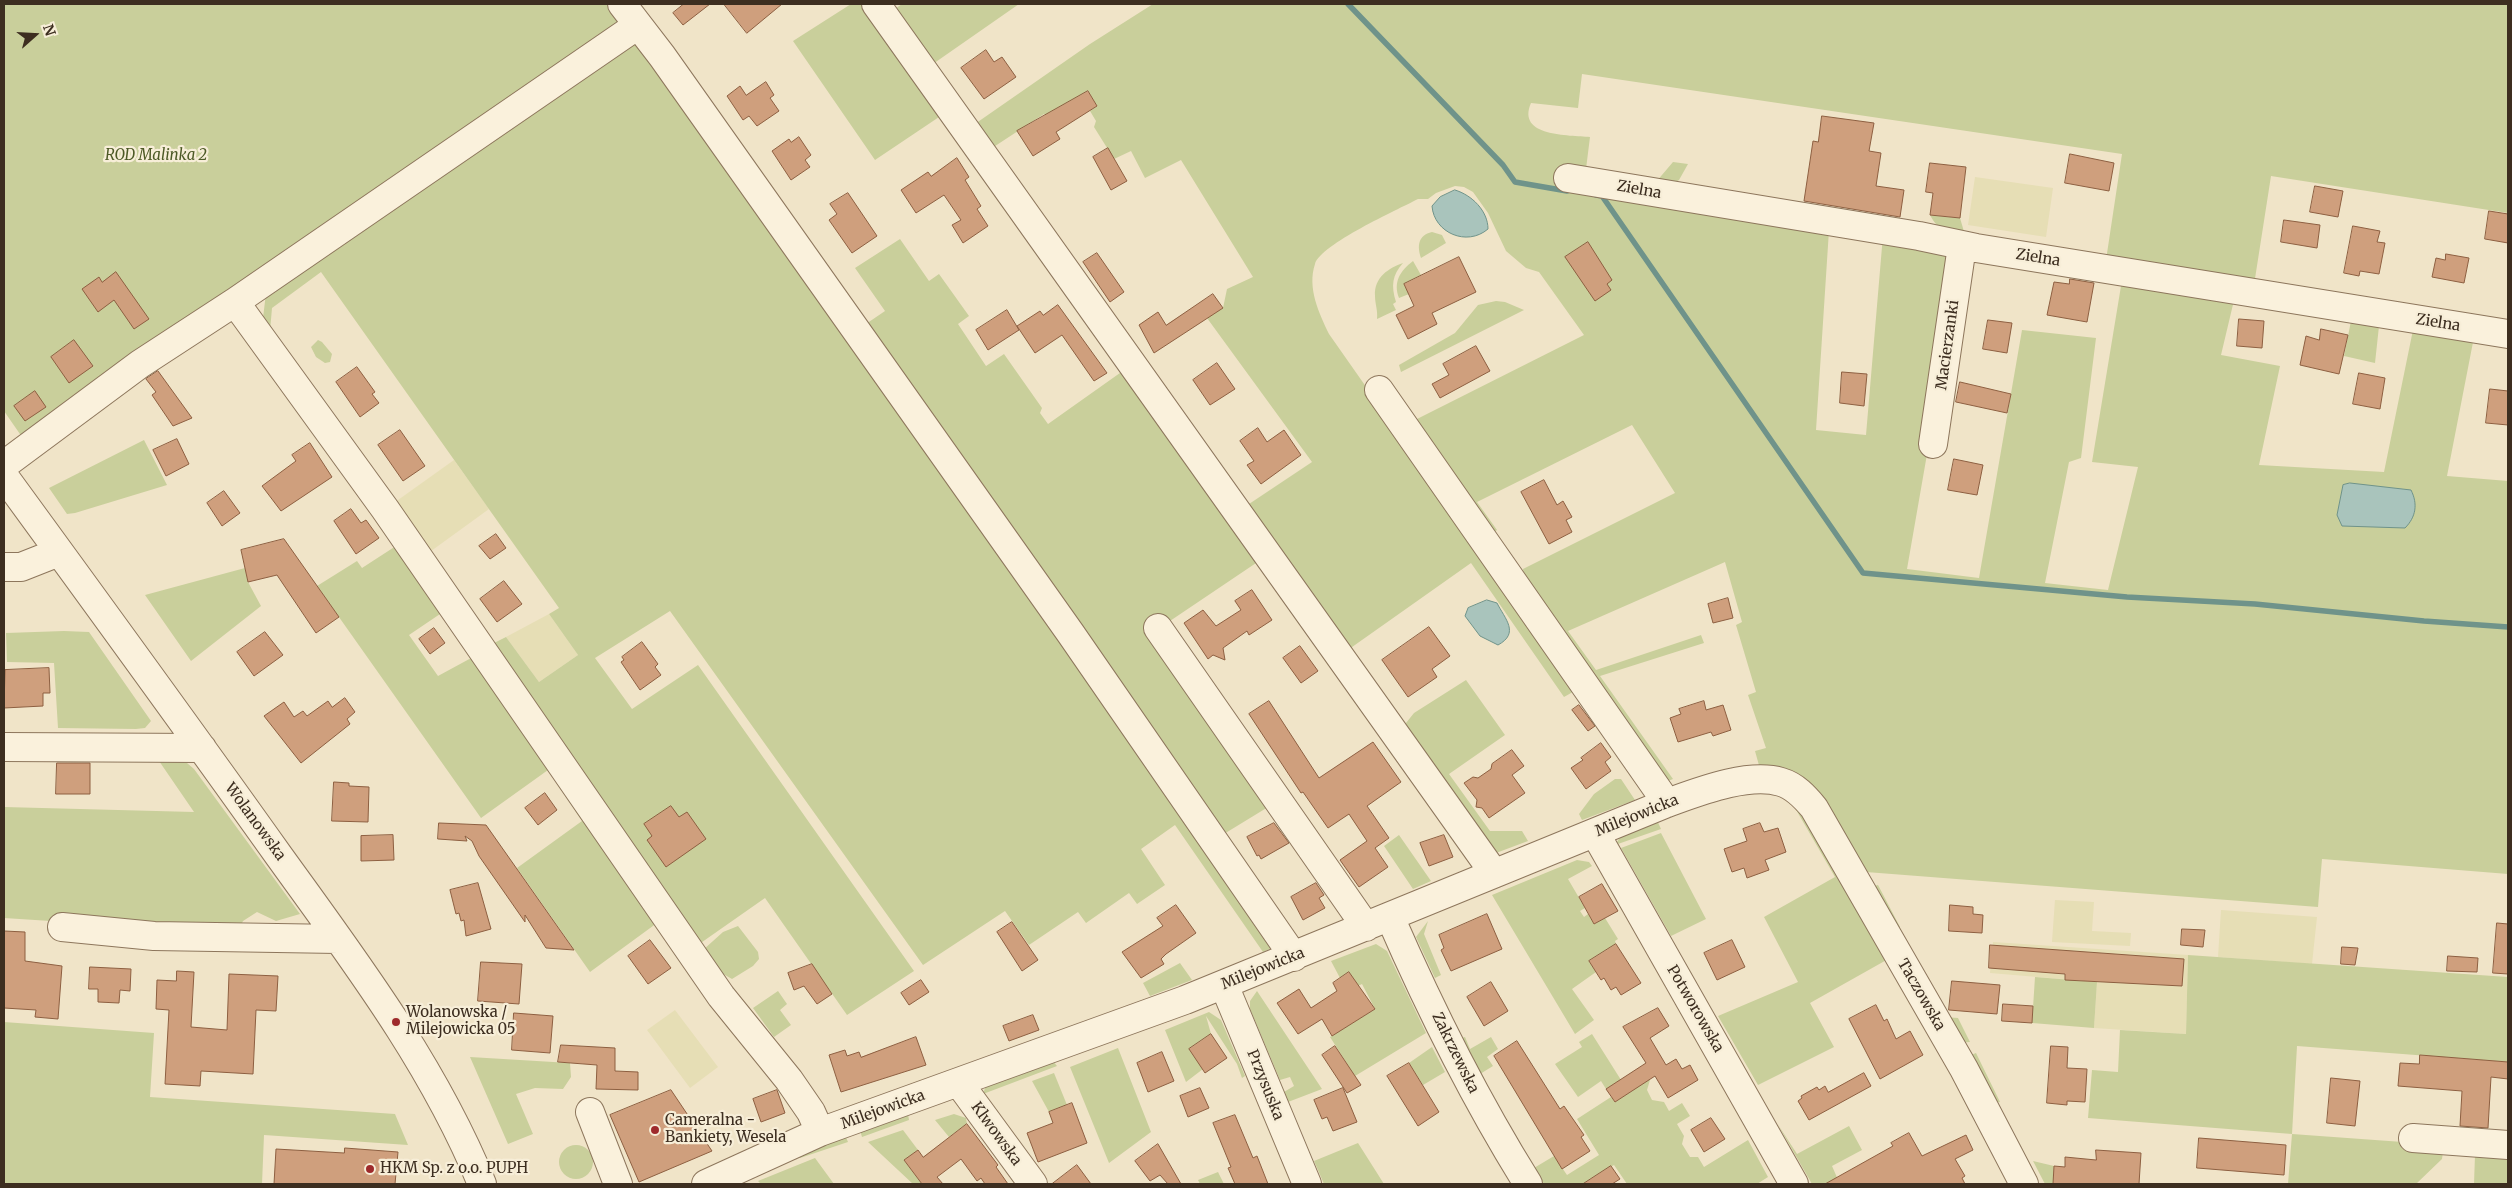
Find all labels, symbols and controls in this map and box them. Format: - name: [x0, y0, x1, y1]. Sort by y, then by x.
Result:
- north arrow: [10, 10, 60, 60]
- text: N: [39, 22, 59, 38]
- park label: ROD Malinka 2: [105, 147, 207, 165]
- street label: Zielna: [1615, 177, 1663, 203]
- street label: Zielna: [2014, 246, 2062, 270]
- street label: Macierzanki: [1933, 299, 1963, 391]
- street label: Zielna: [2414, 311, 2462, 335]
- street label: Wolanowska: [221, 780, 289, 864]
- street label: Milejowicka: [1593, 791, 1681, 841]
- street label: Milejowicka: [1219, 944, 1307, 994]
- street label: Taczowska: [1893, 956, 1949, 1034]
- street label: Potworowska: [1663, 962, 1727, 1056]
- place label: Wolanowska / Milejowicka 05: [406, 1004, 516, 1039]
- street label: Zakrzewska: [1428, 1010, 1482, 1096]
- marker: Wolanowska / Milejowicka 05: [390, 1016, 402, 1028]
- street label: Przysuska: [1243, 1047, 1287, 1123]
- street label: Milejowicka: [839, 1087, 927, 1133]
- street label: Klwowska: [967, 1099, 1025, 1169]
- place label: Cameralna - Bankiety, Wesela: [665, 1112, 786, 1147]
- marker: Cameralna - Bankiety, Wesela: [649, 1124, 661, 1136]
- place label: HKM Sp. z o.o. PUPH: [380, 1160, 528, 1178]
- marker: HKM Sp. z o.o. PUPH: [364, 1163, 376, 1175]

